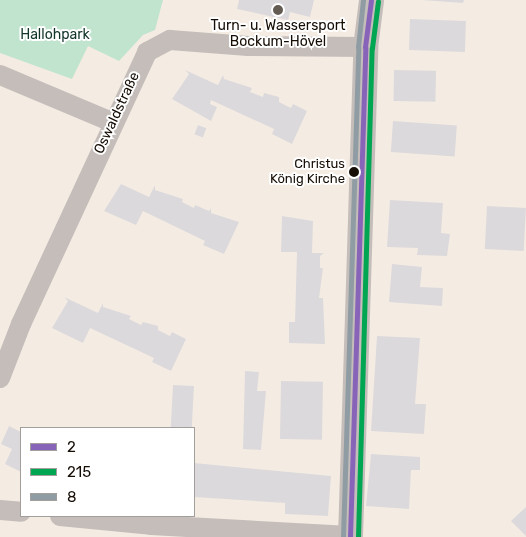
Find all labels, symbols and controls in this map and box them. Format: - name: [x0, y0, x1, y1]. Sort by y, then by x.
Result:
- marker: Turn- u. Wassersport Bockum-Hövel: [272, 4, 284, 16]
- place label: Turn- u. Wassersport Bockum-Hövel: [210, 18, 346, 50]
- park label: Hallohpark: [20, 27, 90, 43]
- street label: Oswaldstraße: [91, 69, 143, 157]
- place label: Christus König Kirche: [270, 157, 345, 188]
- marker: Christus König Kirche: [349, 167, 359, 177]
- legend: [20, 427, 195, 517]
- text: 2: [67, 438, 76, 456]
- text: 215: [67, 463, 91, 481]
- text: 8: [67, 488, 77, 506]

